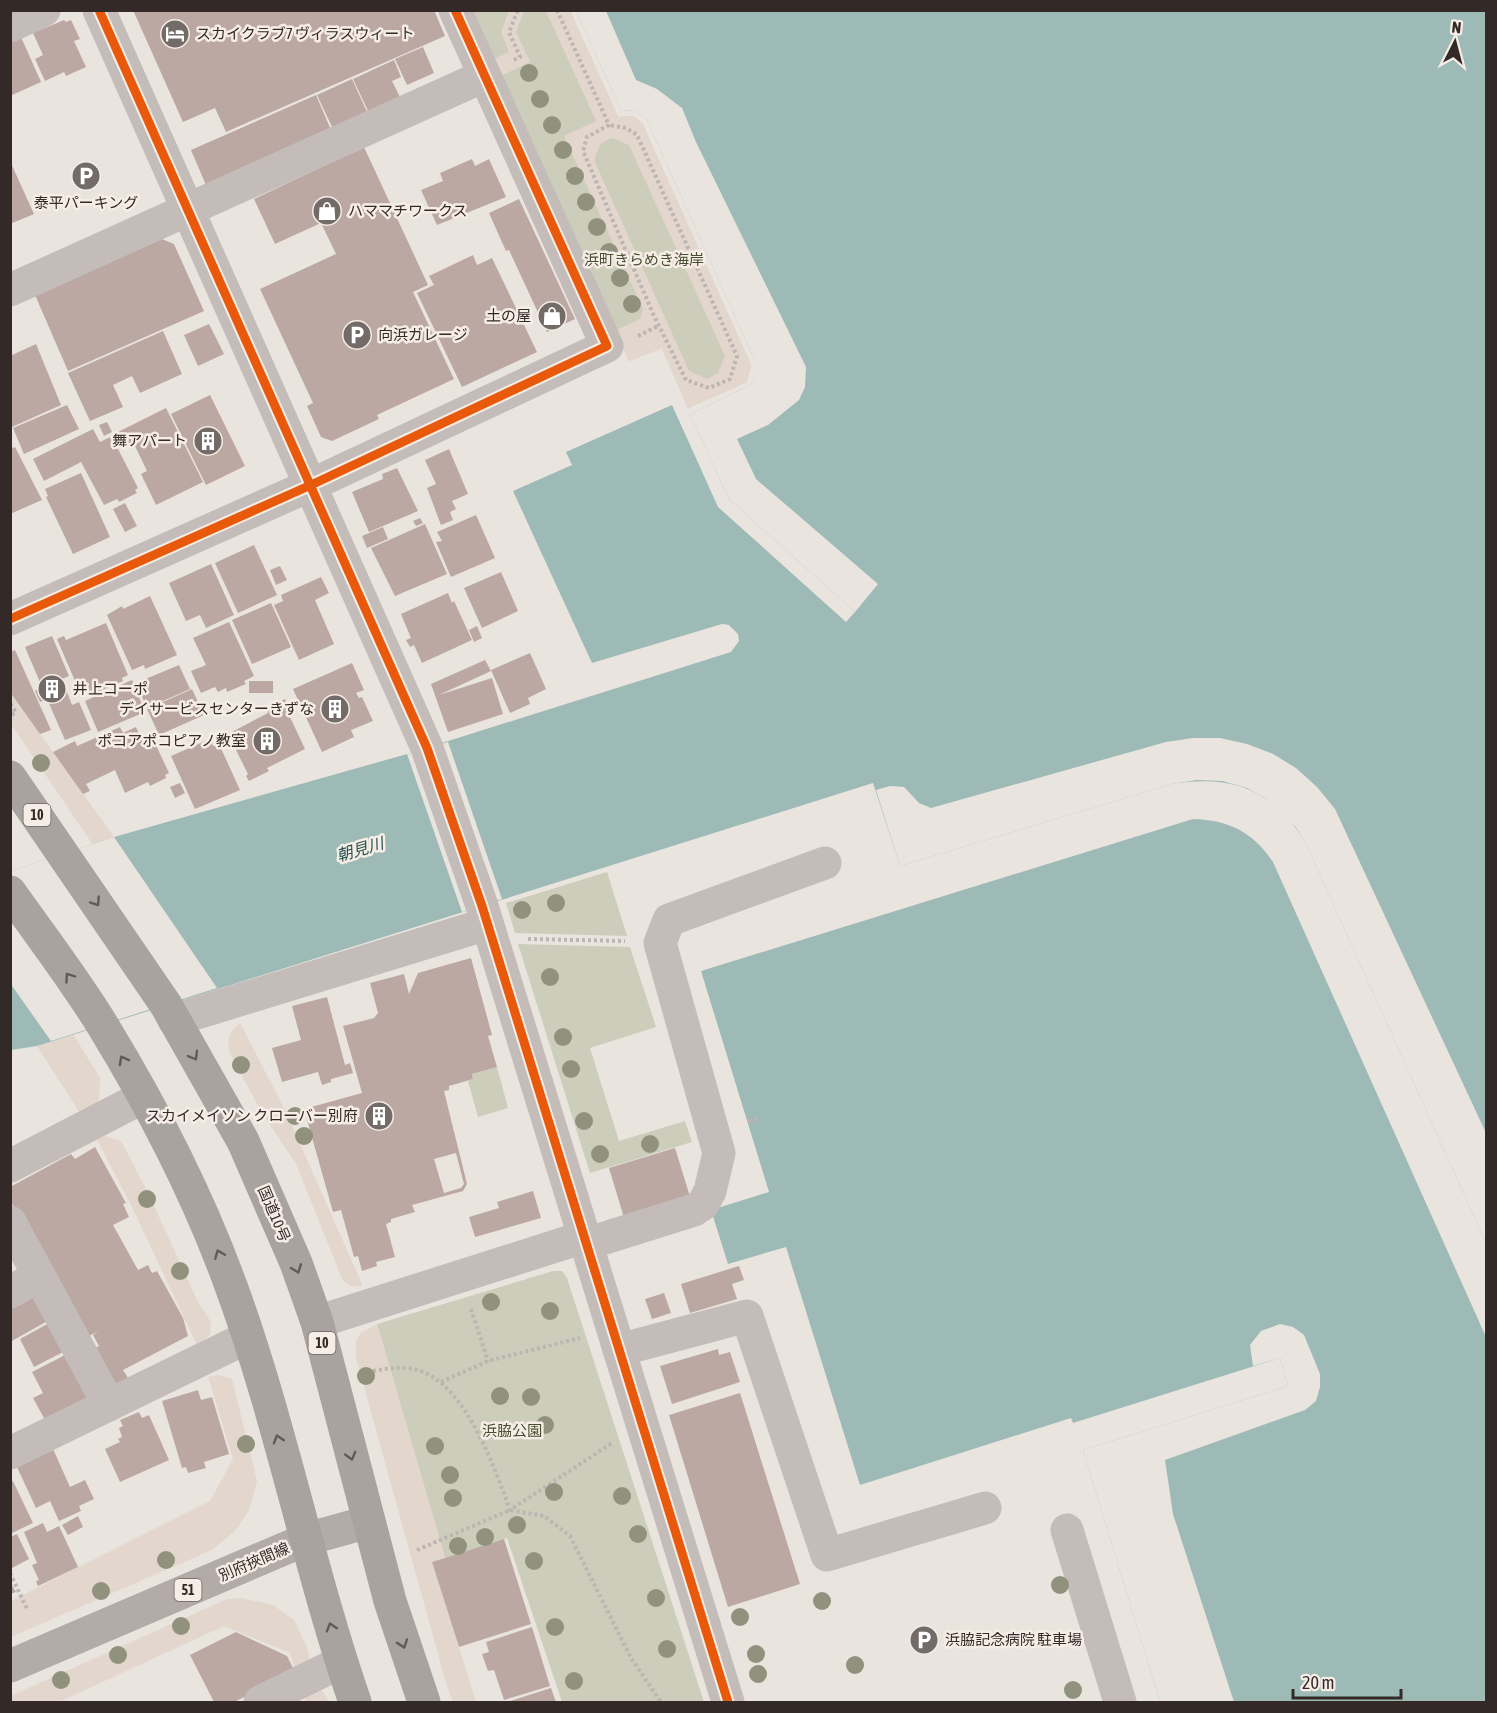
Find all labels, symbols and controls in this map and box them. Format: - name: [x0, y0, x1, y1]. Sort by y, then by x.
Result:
- north arrow: [1425, 12, 1485, 72]
- hotel icon: スカイクラブ7 ヴィラスウィート: [159, 18, 191, 50]
- text: N: [1451, 18, 1462, 37]
- place label: スカイクラブ7 ヴィラスウィート: [196, 25, 415, 42]
- parking icon: 泰平パーキング: [70, 160, 102, 192]
- place label: 泰平パーキング: [34, 194, 138, 211]
- shop icon: ハママチワークス: [311, 195, 343, 227]
- place label: ハママチワークス: [348, 202, 468, 219]
- park label: 浜町きらめき海岸: [584, 251, 704, 268]
- shop icon: 土の屋: [536, 300, 568, 332]
- place label: 土の屋: [486, 307, 531, 324]
- parking icon: 向浜ガレージ: [341, 319, 373, 351]
- place label: 向浜ガレージ: [378, 326, 468, 343]
- building icon: 舞アパート: [192, 425, 224, 457]
- place label: 舞アパート: [112, 432, 187, 449]
- building icon: 井上コーポ: [36, 673, 68, 705]
- place label: 井上コーポ: [73, 680, 148, 697]
- building icon: デイサービスセンターきずな: [319, 693, 351, 725]
- place label: デイサービスセンターきずな: [119, 700, 314, 717]
- building icon: ポコアポコピアノ教室: [251, 725, 283, 757]
- place label: ポコアポコピアノ教室: [97, 732, 246, 749]
- road number: 10: [24, 804, 51, 826]
- water label: 朝見川: [334, 833, 387, 864]
- one-way arrow: [89, 895, 100, 906]
- one-way arrow: [65, 972, 76, 983]
- one-way arrow: [187, 1050, 199, 1060]
- one-way arrow: [119, 1056, 130, 1067]
- building icon: スカイメイソン クローバー別府: [363, 1100, 395, 1132]
- place label: スカイメイソン クローバー別府: [146, 1107, 358, 1124]
- street label: 国道10号: [255, 1183, 294, 1244]
- one-way arrow: [213, 1249, 226, 1259]
- one-way arrow: [290, 1263, 303, 1274]
- road number: 10: [308, 1332, 336, 1354]
- park label: 浜脇公園: [482, 1422, 542, 1439]
- one-way arrow: [273, 1434, 285, 1445]
- one-way arrow: [344, 1450, 356, 1461]
- street label: 別府挾間線: [216, 1539, 292, 1584]
- road number: 51: [174, 1579, 201, 1601]
- one-way arrow: [326, 1622, 338, 1633]
- parking icon: 浜脇記念病院 駐車場: [908, 1624, 940, 1656]
- place label: 浜脇記念病院 駐車場: [945, 1631, 1082, 1648]
- one-way arrow: [395, 1638, 408, 1649]
- scale bar: [1293, 1662, 1401, 1700]
- text: 20 m: [1302, 1672, 1334, 1693]

